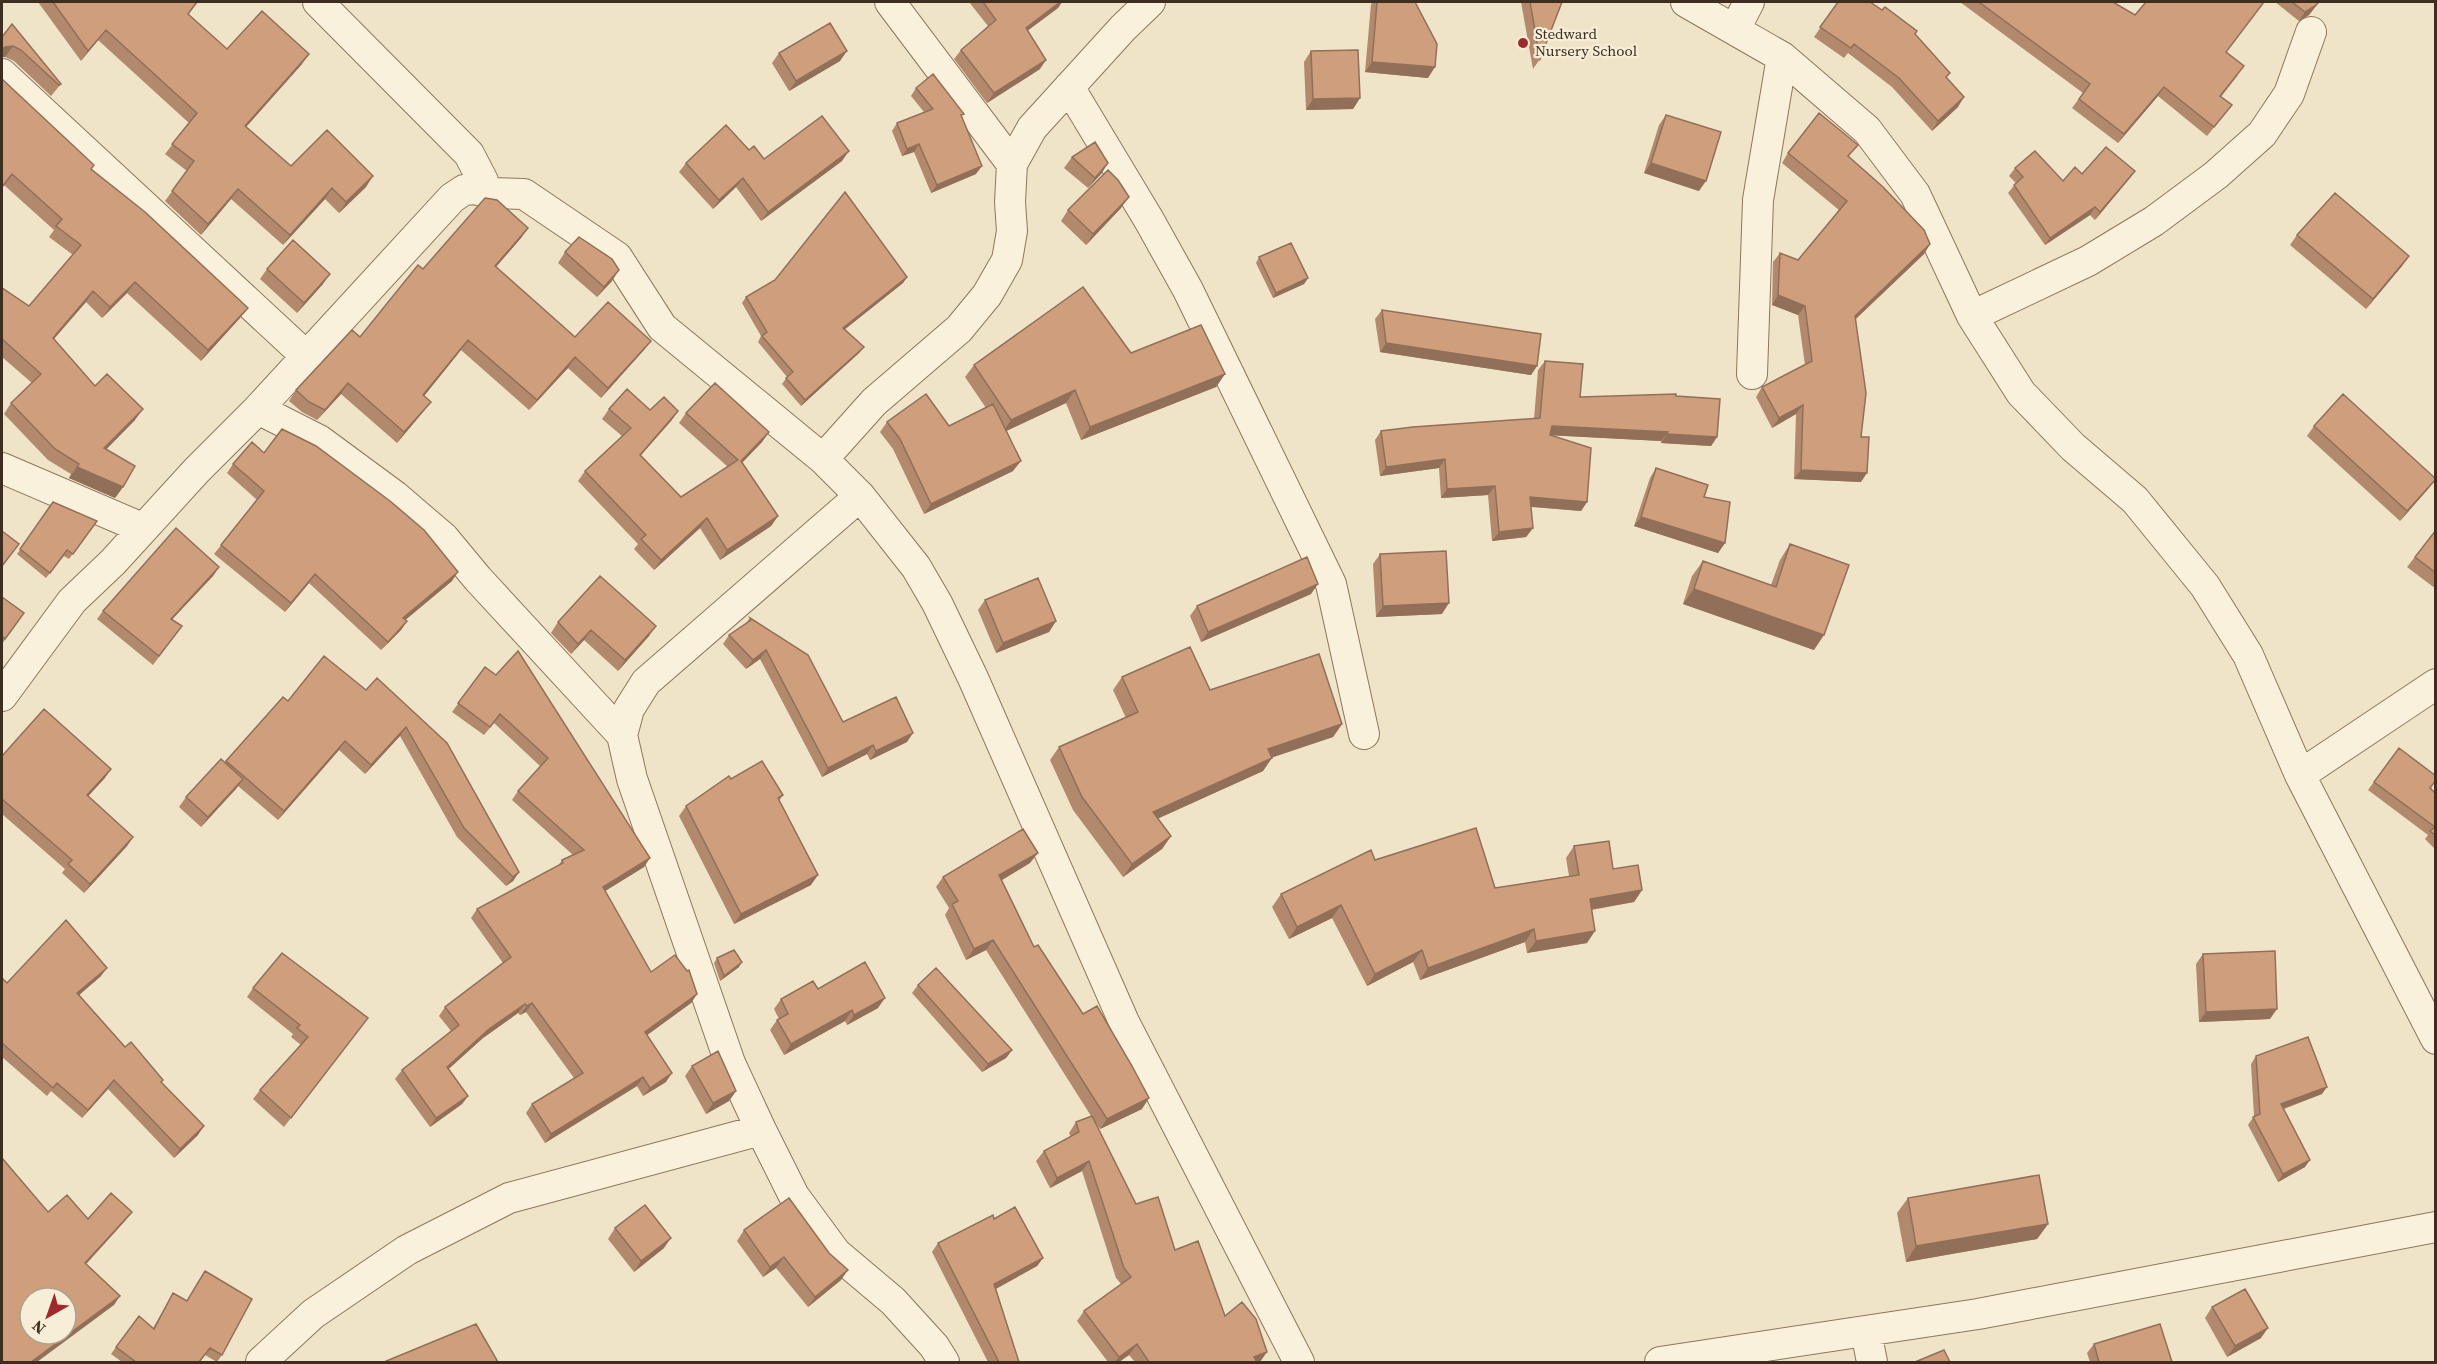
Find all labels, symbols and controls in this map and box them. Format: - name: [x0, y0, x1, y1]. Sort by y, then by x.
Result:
- place label: Stedward Nursery School: [1535, 23, 1638, 61]
- marker: Stedward Nursery School: [1516, 36, 1530, 50]
- north arrow: [18, 1286, 78, 1346]
- text: N: [27, 1315, 50, 1340]

